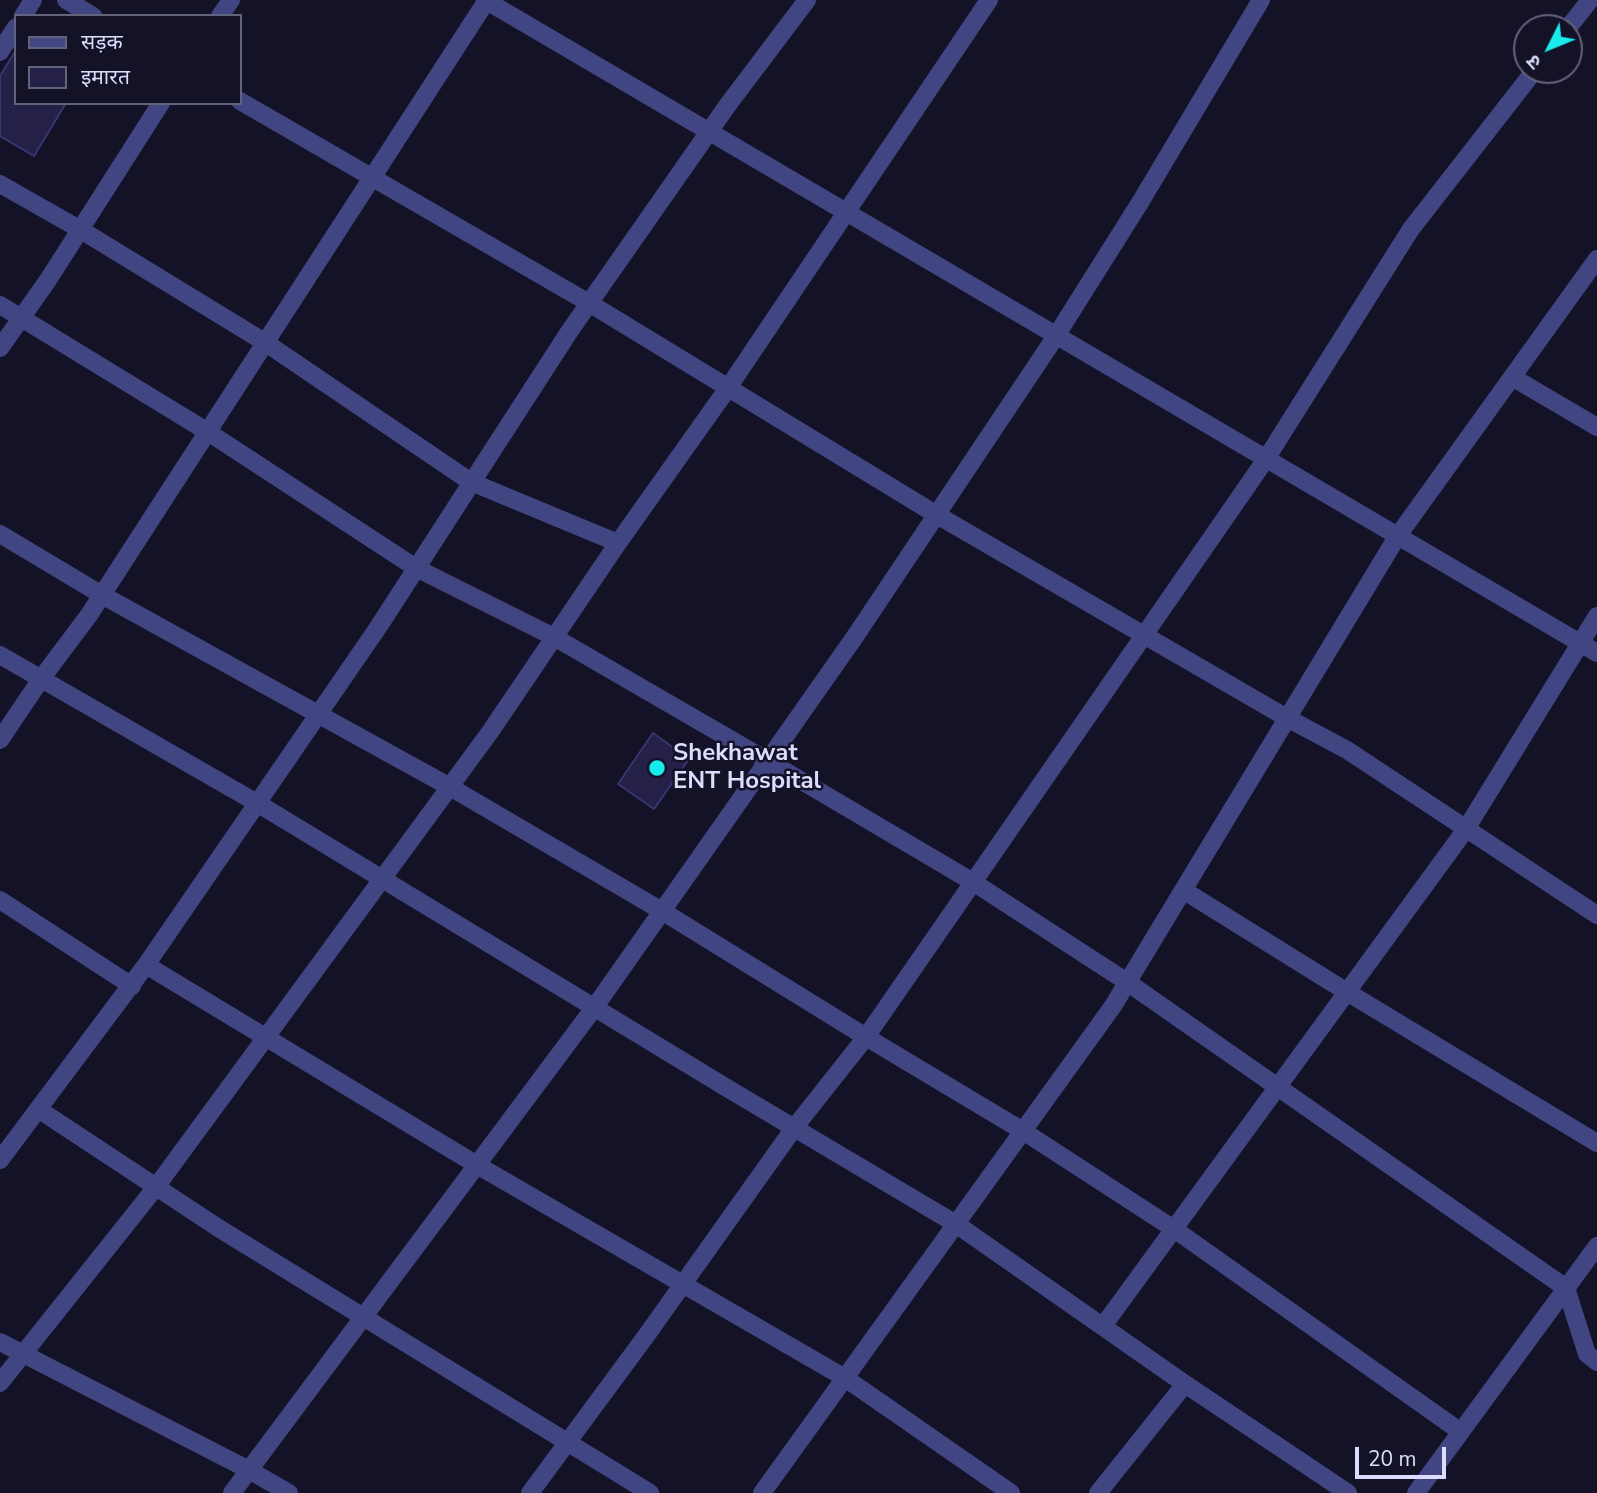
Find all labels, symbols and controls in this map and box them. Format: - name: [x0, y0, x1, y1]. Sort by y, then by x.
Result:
- legend: [14, 14, 242, 105]
- north arrow: [1513, 14, 1583, 84]
- text: सड़क: [81, 28, 123, 56]
- text: उ: [1521, 49, 1547, 75]
- text: इमारत: [81, 63, 130, 91]
- place label: Shekhawat ENT Hospital: [673, 740, 821, 796]
- marker: Shekhawat ENT Hospital: [647, 758, 667, 778]
- scale bar: [1359, 1434, 1450, 1478]
- text: 20 m: [1368, 1445, 1417, 1473]

